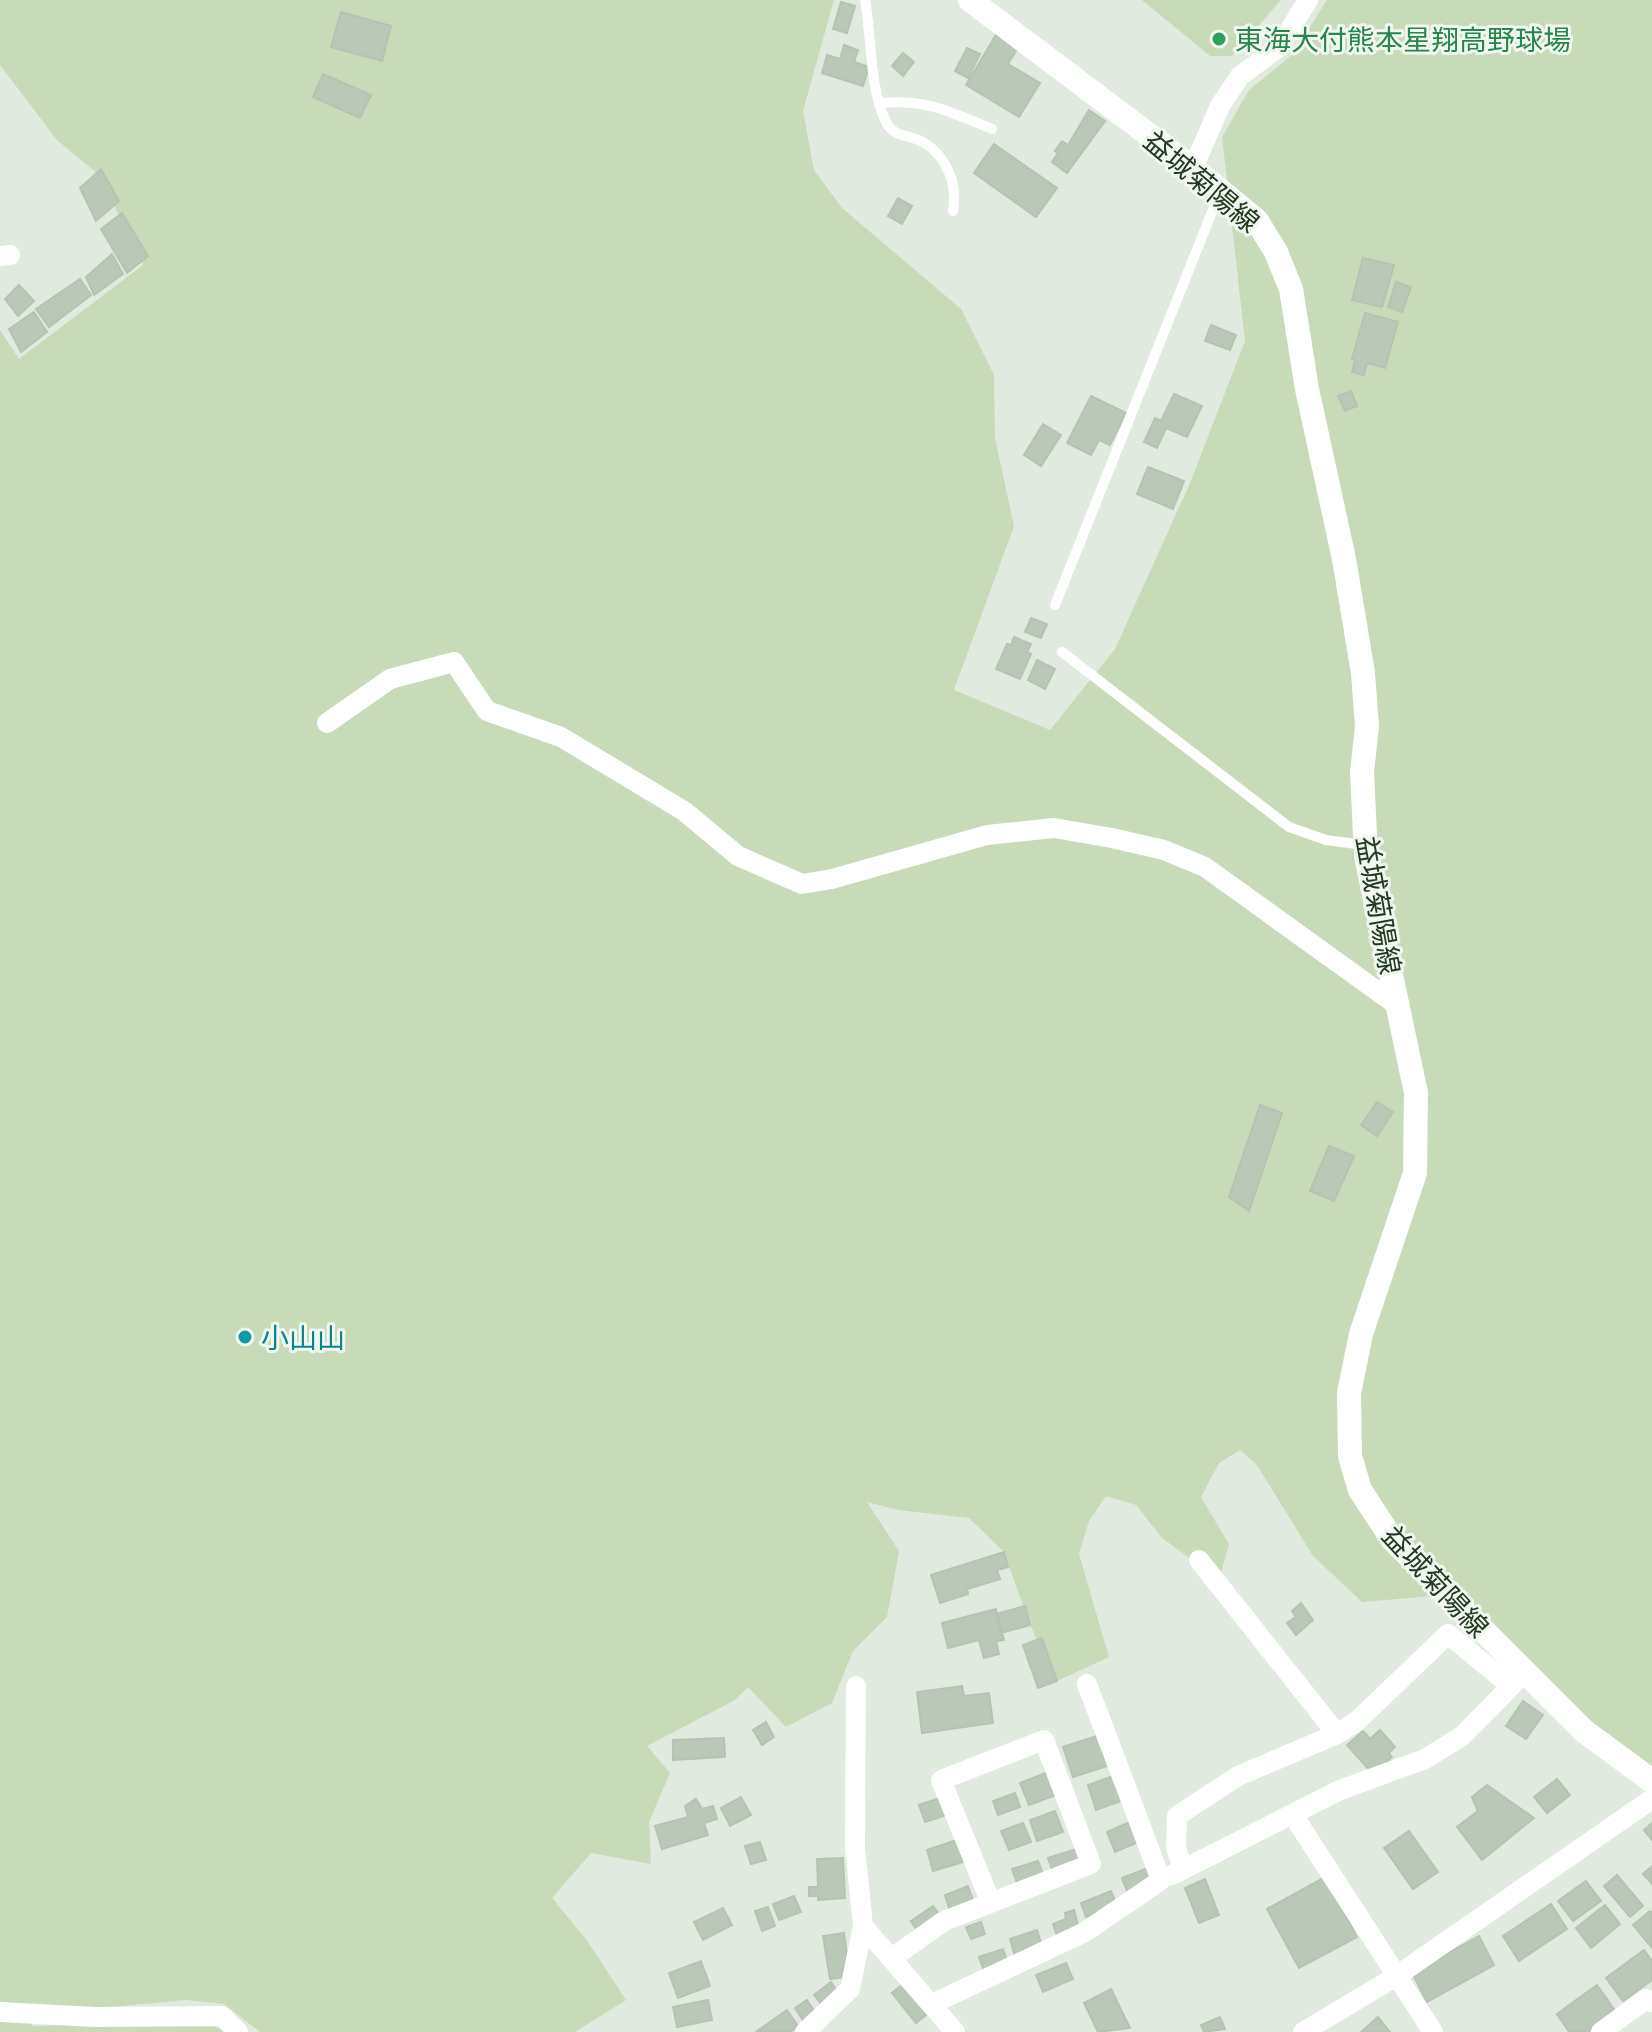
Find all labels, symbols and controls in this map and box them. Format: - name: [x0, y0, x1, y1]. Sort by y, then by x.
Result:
- place label: 東海大付熊本星翔高野球場: [1235, 18, 1571, 61]
- marker: 東海大付熊本星翔高野球場: [1210, 30, 1228, 48]
- street label: 益城菊陽線: [1135, 120, 1269, 242]
- street label: 益城菊陽線: [1346, 832, 1412, 978]
- place label: 小山山: [261, 1316, 345, 1359]
- marker: 小山山: [236, 1328, 254, 1346]
- street label: 益城菊陽線: [1373, 1515, 1499, 1647]

